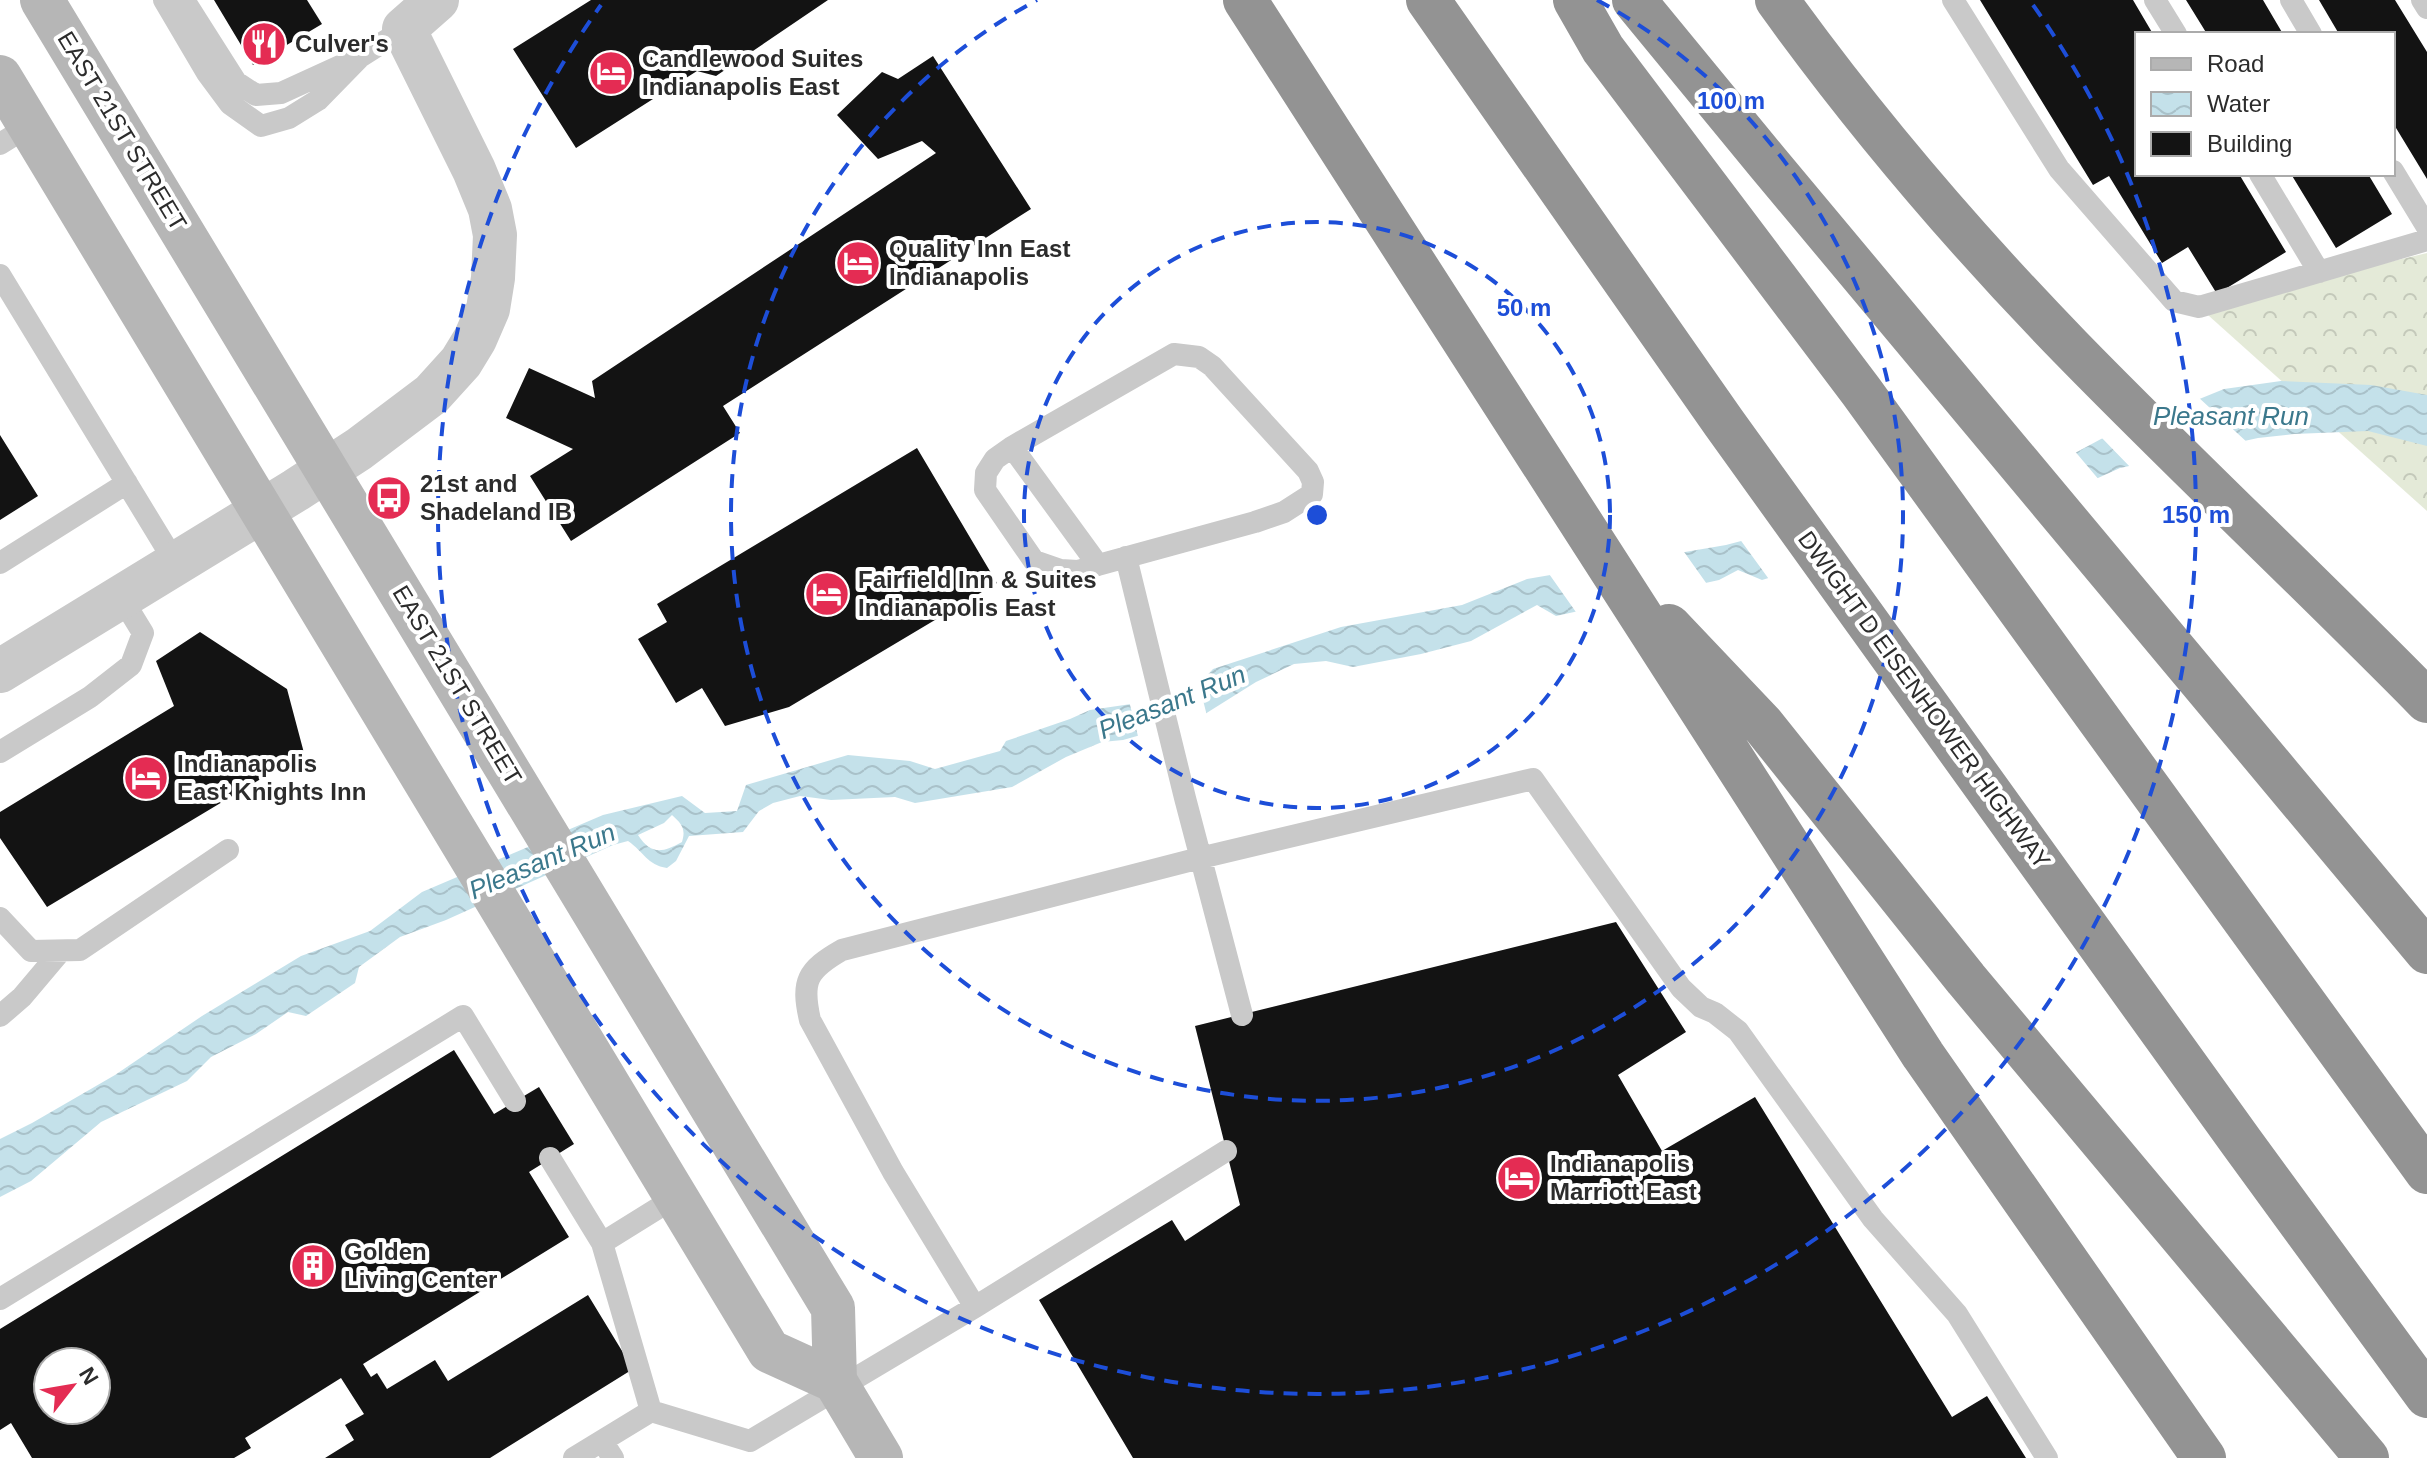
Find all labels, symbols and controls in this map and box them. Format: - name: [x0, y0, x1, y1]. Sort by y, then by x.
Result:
- restaurant icon: Culver's: [240, 20, 288, 68]
- street label: EAST 21ST STREET: [52, 26, 193, 235]
- place label: Culver's: [295, 30, 389, 57]
- legend: [2135, 32, 2395, 176]
- place label: Candlewood Suites Indianapolis East: [642, 45, 863, 100]
- hotel icon: Candlewood Suites Indianapolis East: [587, 49, 635, 97]
- text: Road: [2207, 50, 2264, 77]
- text: 100 m: [1697, 87, 1765, 114]
- text: Water: [2207, 90, 2270, 117]
- text: Building: [2207, 130, 2292, 157]
- place label: Quality Inn East Indianapolis: [889, 235, 1070, 290]
- hotel icon: Quality Inn East Indianapolis: [834, 239, 882, 287]
- text: 50 m: [1497, 294, 1551, 321]
- water label: Pleasant Run: [2153, 401, 2309, 431]
- place label: 21st and Shadeland IB: [420, 470, 572, 525]
- bus stop icon: 21st and Shadeland IB: [365, 474, 413, 522]
- centre of rings: [1303, 501, 1331, 529]
- text: 150 m: [2162, 501, 2230, 528]
- street label: DWIGHT D EISENHOWER HIGHWAY: [1793, 526, 2056, 874]
- place label: Fairfield Inn & Suites Indianapolis East: [858, 566, 1097, 621]
- hotel icon: Fairfield Inn & Suites Indianapolis East: [803, 570, 851, 618]
- street label: EAST 21ST STREET: [387, 580, 528, 789]
- water label: Pleasant Run: [1094, 659, 1250, 745]
- place label: Indianapolis East Knights Inn: [177, 750, 366, 805]
- hotel icon: Indianapolis East Knights Inn: [122, 754, 170, 802]
- water label: Pleasant Run: [464, 817, 620, 905]
- place label: Indianapolis Marriott East: [1550, 1150, 1697, 1205]
- hotel icon: Indianapolis Marriott East: [1495, 1154, 1543, 1202]
- place label: Golden Living Center: [344, 1238, 497, 1293]
- building icon: Golden Living Center: [289, 1242, 337, 1290]
- north arrow: [32, 1346, 112, 1426]
- text: N: [74, 1363, 104, 1389]

